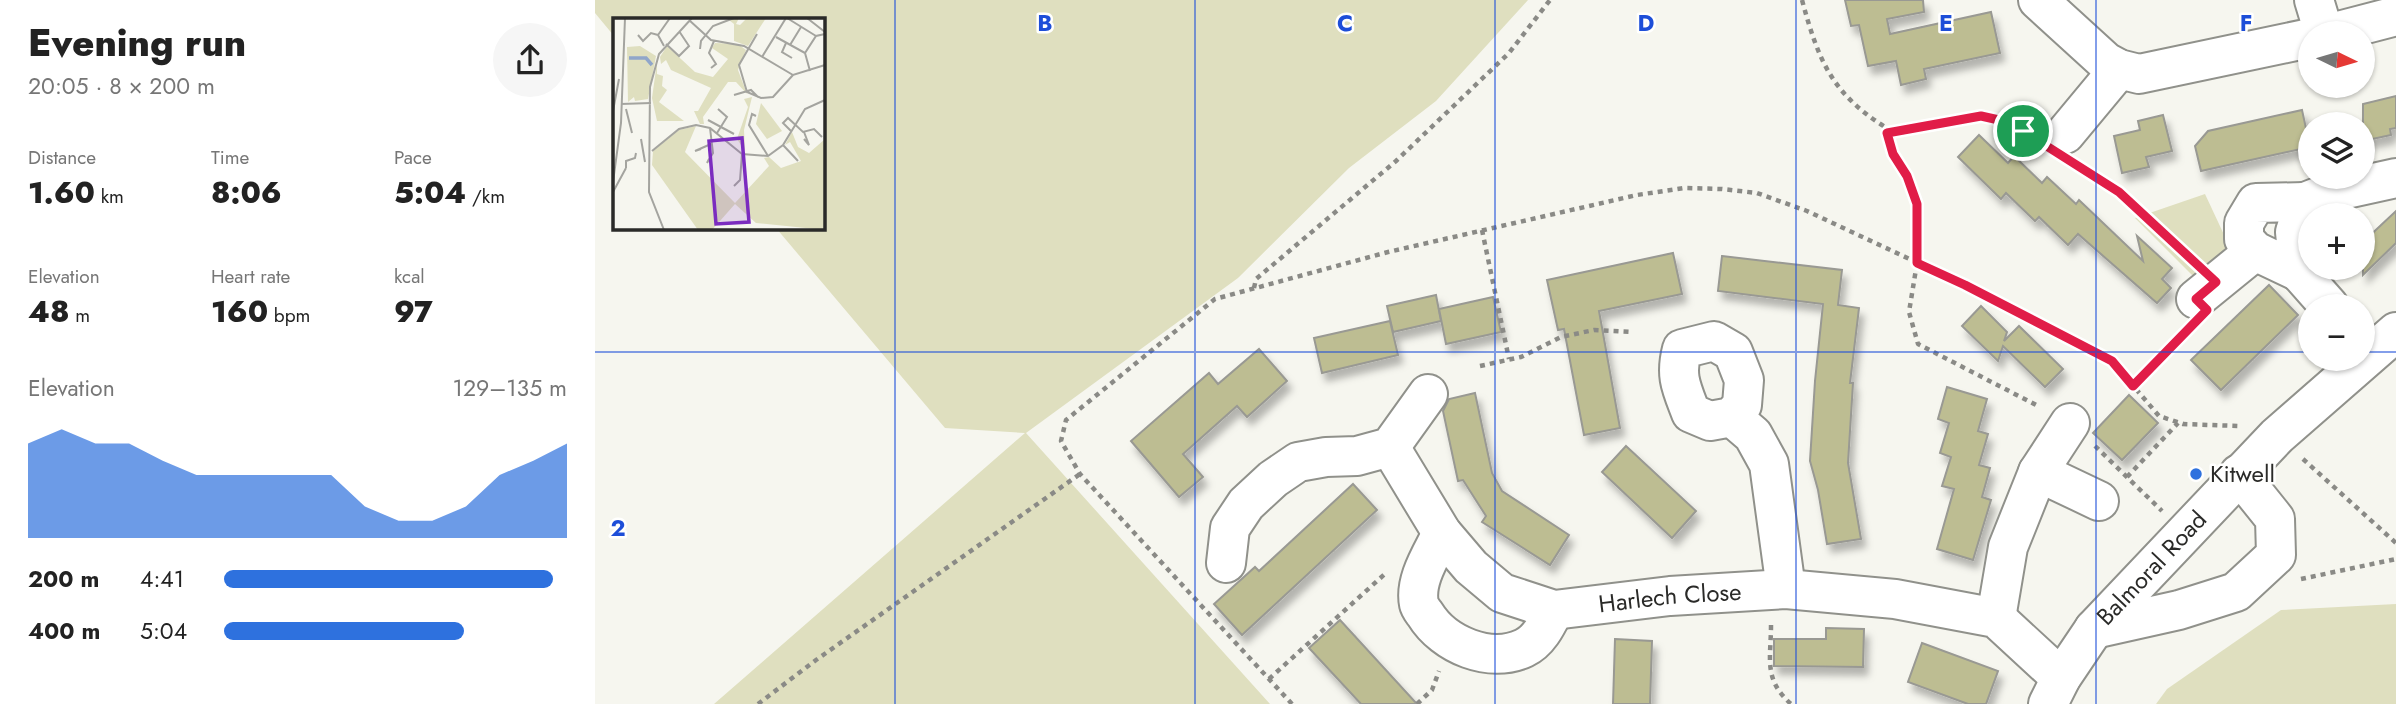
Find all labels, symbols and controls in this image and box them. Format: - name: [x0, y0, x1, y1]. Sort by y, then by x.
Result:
- text: B: [1037, 6, 1053, 40]
- text: C: [1337, 6, 1353, 40]
- text: D: [1638, 6, 1655, 40]
- text: E: [1939, 6, 1953, 40]
- text: F: [2240, 6, 2252, 40]
- text: Evening run: [28, 15, 246, 70]
- inset map: [613, 18, 824, 229]
- north arrow: [2298, 21, 2375, 98]
- map controls: [2298, 21, 2375, 371]
- button: share: [493, 23, 567, 97]
- text: 20:05 · 8 × 200 m: [28, 69, 215, 103]
- pin: [1993, 101, 2053, 161]
- icon: arrive: [2004, 112, 2042, 150]
- button: layers: [2298, 112, 2375, 189]
- text: Distance: [28, 144, 96, 171]
- text: Time: [211, 144, 249, 171]
- text: Pace: [394, 144, 432, 171]
- text: 1.60: [28, 171, 95, 214]
- text: 8:06: [211, 171, 282, 214]
- text: 5:04: [394, 171, 466, 214]
- text: km: [95, 183, 124, 210]
- text: /km: [466, 183, 505, 210]
- button: +: [2298, 203, 2375, 280]
- text: Elevation: [28, 263, 100, 290]
- text: Heart rate: [211, 263, 290, 290]
- text: kcal: [394, 263, 425, 290]
- text: 48: [28, 290, 70, 333]
- text: 160: [211, 290, 268, 333]
- text: 97: [394, 290, 433, 333]
- button: −: [2298, 294, 2375, 371]
- text: m: [70, 302, 90, 329]
- text: bpm: [268, 302, 310, 329]
- text: Elevation: [28, 371, 115, 405]
- text: 129–135 m: [453, 371, 567, 405]
- place label: Kitwell: [2210, 456, 2275, 491]
- marker: Kitwell: [2188, 466, 2204, 482]
- street label: Balmoral Road: [2088, 503, 2214, 633]
- text: 2: [610, 511, 626, 545]
- text: 200 m: [28, 562, 99, 596]
- text: 4:41: [140, 562, 184, 596]
- street label: Harlech Close: [1597, 574, 1742, 621]
- text: 400 m: [28, 614, 100, 648]
- text: 5:04: [140, 614, 187, 648]

